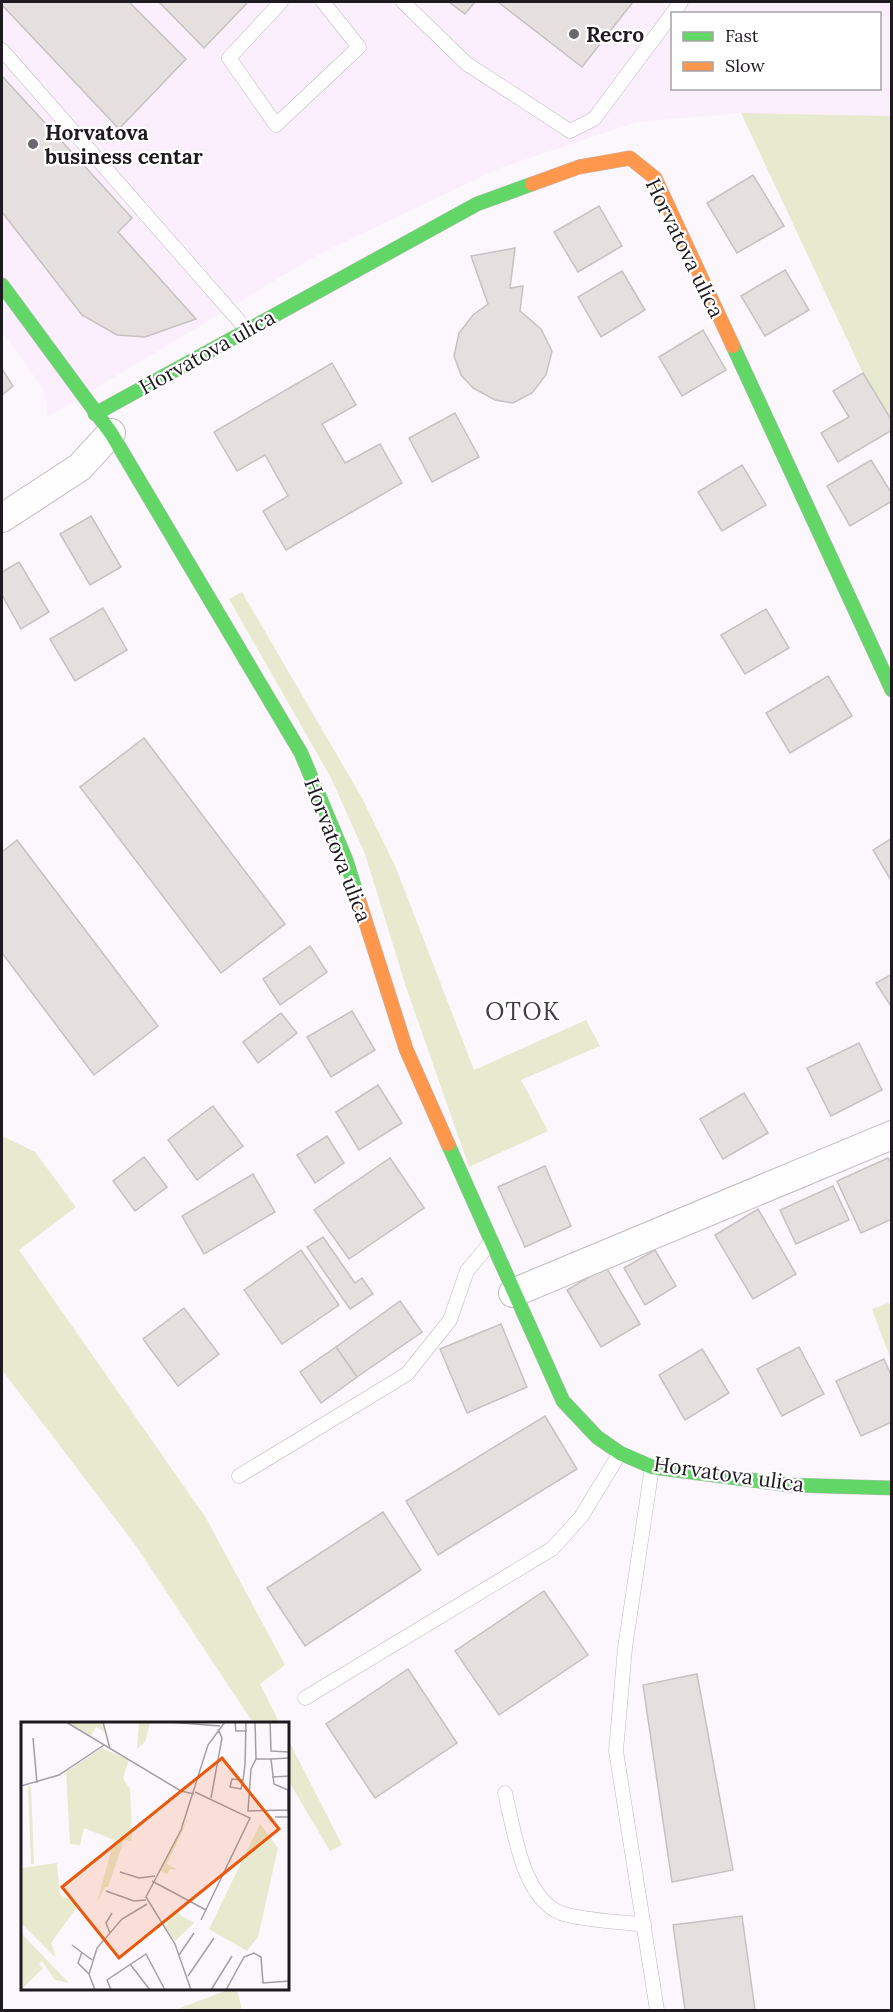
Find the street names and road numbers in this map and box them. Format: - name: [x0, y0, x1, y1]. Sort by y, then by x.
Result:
- street label: Horvatova ulica: [640, 174, 730, 322]
- street label: Horvatova ulica: [134, 303, 280, 401]
- street label: Horvatova ulica: [298, 774, 378, 926]
- street label: Horvatova ulica: [652, 1450, 806, 1498]

